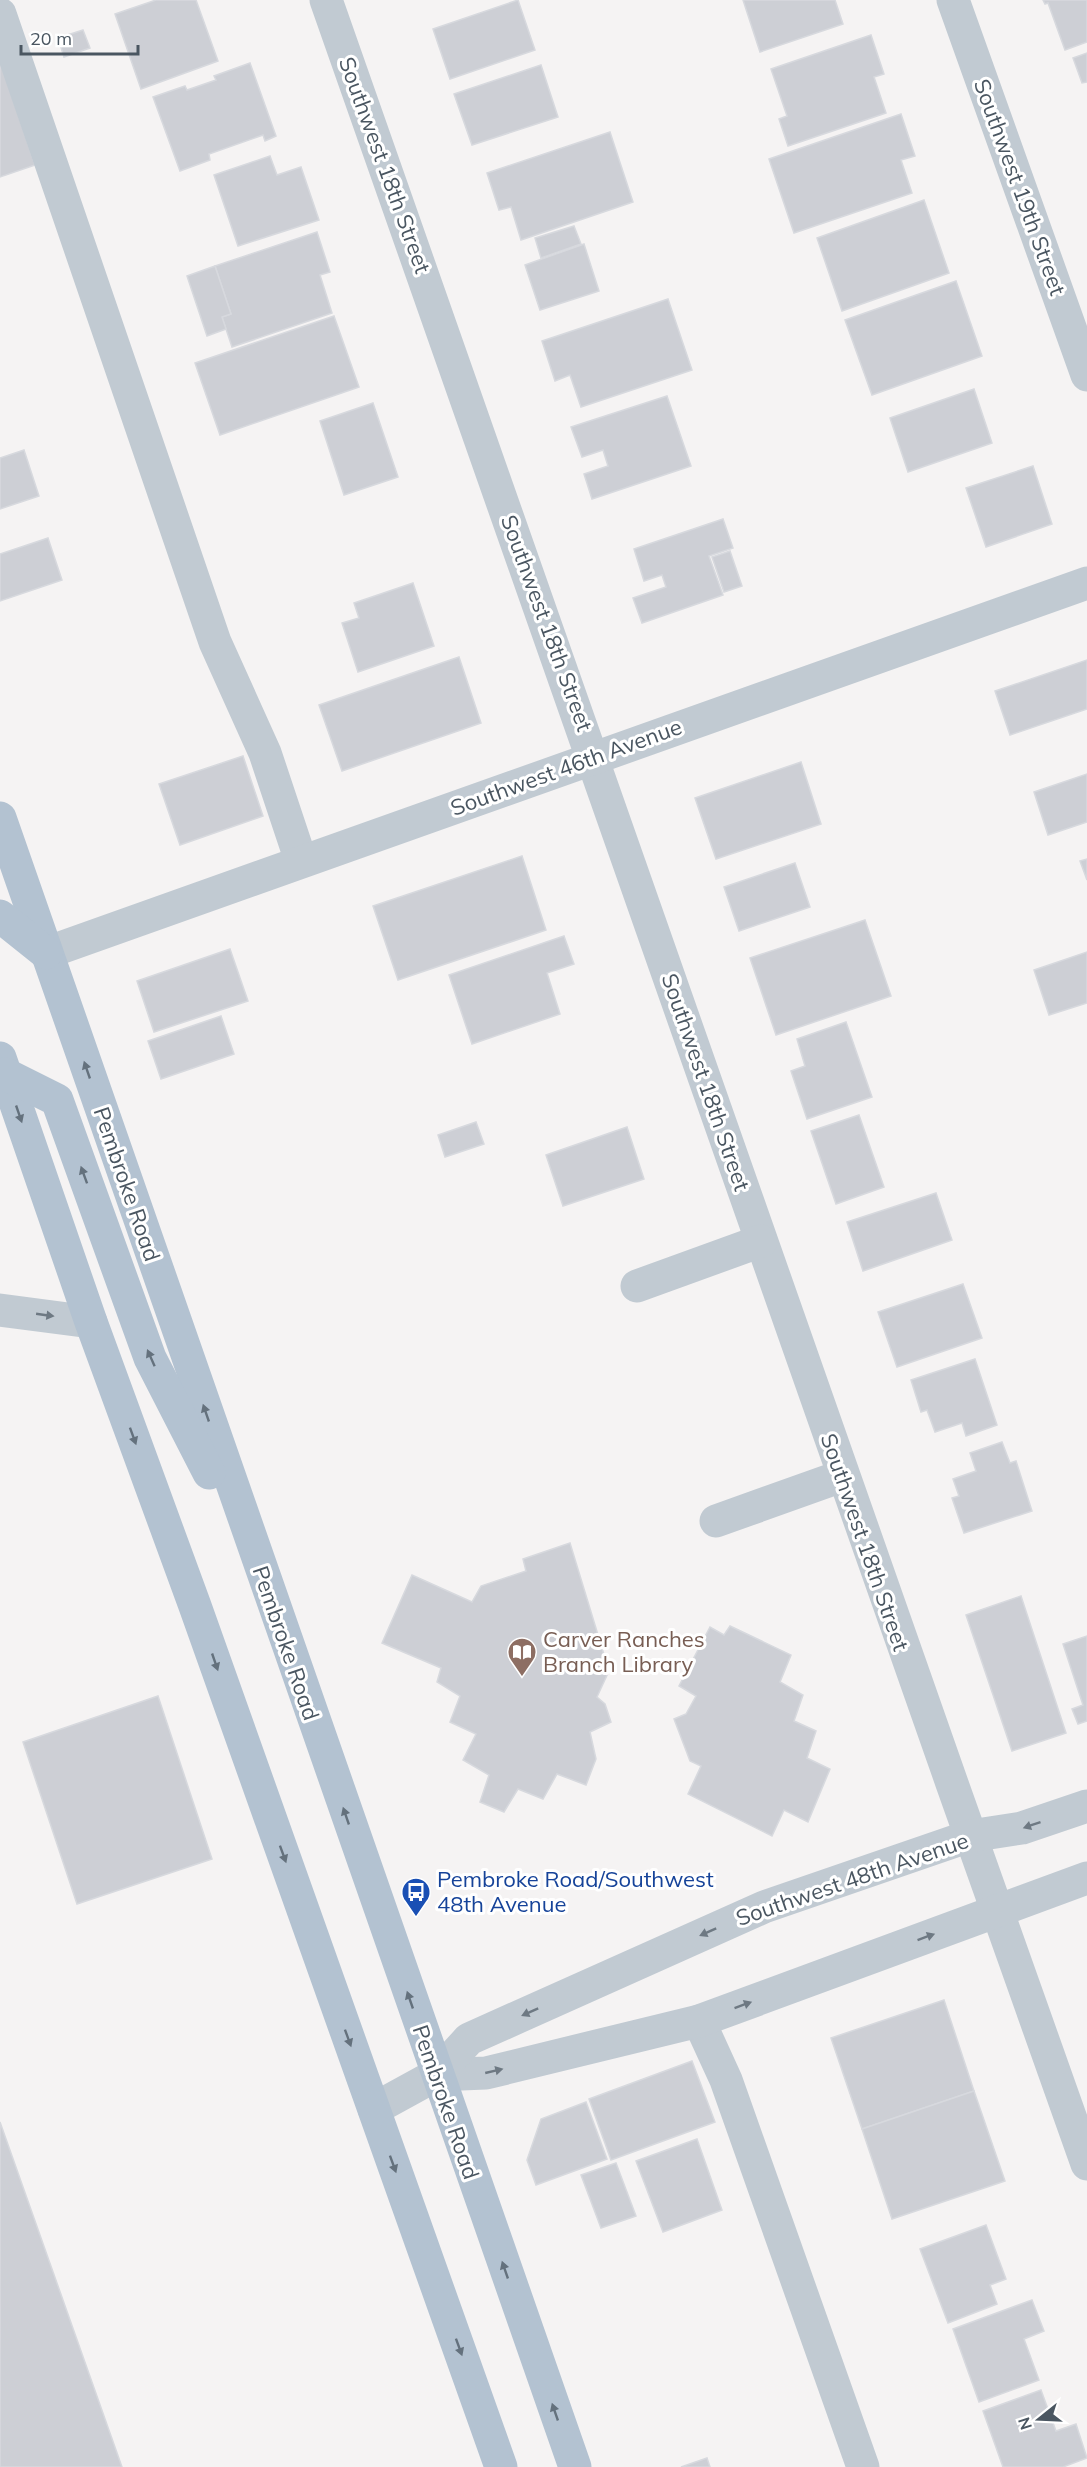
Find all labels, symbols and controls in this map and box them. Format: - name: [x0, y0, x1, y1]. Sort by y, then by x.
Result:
- scale bar: [21, 18, 138, 56]
- text: 20 m: [30, 27, 72, 50]
- street label: Southwest 18th Street: [333, 53, 437, 277]
- street label: Southwest 19th Street: [968, 75, 1072, 299]
- street label: Southwest 18th Street: [495, 511, 599, 735]
- street label: Southwest 46th Avenue: [447, 712, 685, 822]
- street label: Southwest 18th Street: [656, 970, 756, 1195]
- one-way arrow: [82, 1061, 92, 1079]
- street label: Pembroke Road: [87, 1103, 167, 1265]
- one-way arrow: [15, 1105, 24, 1123]
- one-way arrow: [79, 1166, 88, 1184]
- one-way arrow: [36, 1310, 55, 1319]
- one-way arrow: [146, 1349, 156, 1367]
- one-way arrow: [201, 1404, 211, 1422]
- one-way arrow: [128, 1427, 138, 1445]
- street label: Southwest 18th Street: [815, 1430, 915, 1655]
- street label: Pembroke Road: [246, 1562, 326, 1724]
- place label: Carver Ranches Branch Library: [543, 1625, 705, 1678]
- library icon: Carver Ranches Branch Library: [506, 1636, 538, 1678]
- one-way arrow: [210, 1653, 220, 1671]
- one-way arrow: [340, 1806, 350, 1824]
- one-way arrow: [1023, 1820, 1041, 1830]
- street label: Southwest 48th Avenue: [732, 1826, 972, 1932]
- one-way arrow: [278, 1845, 288, 1863]
- place label: Pembroke Road/Southwest 48th Avenue: [437, 1865, 714, 1918]
- bus stop icon: Pembroke Road/Southwest 48th Avenue: [400, 1876, 432, 1918]
- one-way arrow: [699, 1927, 717, 1937]
- one-way arrow: [917, 1931, 935, 1941]
- one-way arrow: [405, 1991, 415, 2009]
- one-way arrow: [735, 2000, 753, 2010]
- one-way arrow: [522, 2007, 539, 2016]
- street label: Pembroke Road: [406, 2021, 486, 2183]
- one-way arrow: [344, 2029, 354, 2047]
- one-way arrow: [485, 2066, 504, 2075]
- one-way arrow: [389, 2155, 399, 2173]
- one-way arrow: [499, 2260, 509, 2278]
- one-way arrow: [454, 2339, 464, 2357]
- north arrow: [1009, 2389, 1069, 2449]
- one-way arrow: [550, 2403, 560, 2421]
- text: N: [1013, 2415, 1036, 2432]

